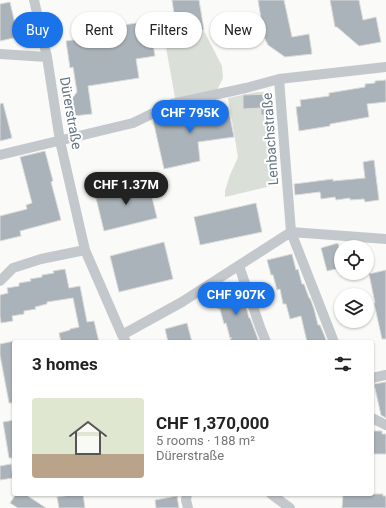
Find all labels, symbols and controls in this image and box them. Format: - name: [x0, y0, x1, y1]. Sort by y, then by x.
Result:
- chip: Buy: [12, 12, 63, 48]
- chip: Rent: [71, 12, 127, 48]
- chip: Filters: [135, 12, 202, 48]
- chip: New: [210, 12, 266, 48]
- street label: Dürerstraße: [57, 75, 85, 151]
- street label: Lenbachstraße: [259, 92, 281, 186]
- pin: CHF 795K: [149, 100, 231, 134]
- text: CHF 795K: [161, 105, 219, 120]
- pin: CHF 1.37M: [80, 172, 172, 206]
- text: CHF 1.37M: [93, 177, 159, 192]
- map controls: [334, 240, 374, 328]
- button: locate: [334, 240, 374, 280]
- pin: CHF 907K: [195, 282, 277, 316]
- text: CHF 907K: [207, 287, 265, 302]
- button: layers: [334, 288, 374, 328]
- icon: filters: [332, 353, 354, 375]
- text: 3 homes: [32, 354, 98, 374]
- text: CHF 1,370,000: [156, 413, 269, 433]
- icon: home: [64, 414, 112, 462]
- text: 5 rooms · 188 m²: [156, 433, 255, 448]
- text: Dürerstraße: [156, 448, 224, 463]

